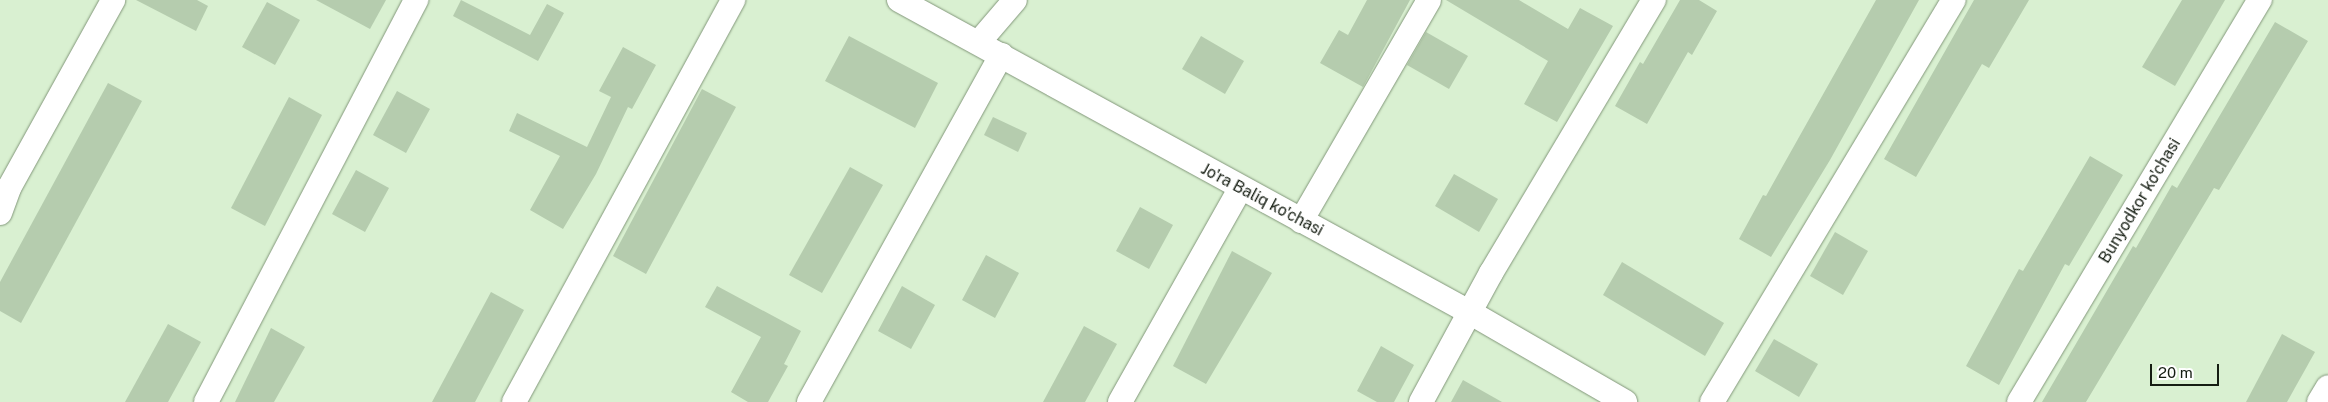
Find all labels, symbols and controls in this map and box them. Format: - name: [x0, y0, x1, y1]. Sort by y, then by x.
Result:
- street label: Bunyodkor ko'chasi: [2095, 135, 2185, 267]
- street label: Jo'ra Baliq ko'chasi: [1197, 160, 1327, 240]
- scale bar: [2153, 354, 2222, 386]
- text: 20 m: [2158, 364, 2193, 381]

